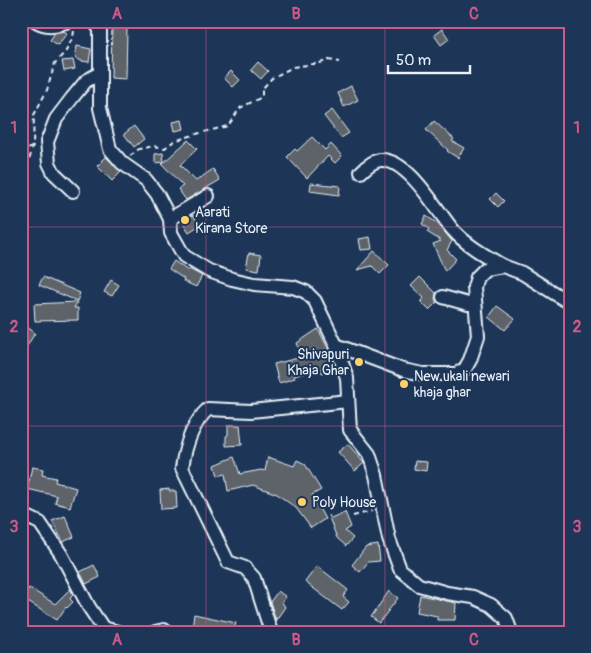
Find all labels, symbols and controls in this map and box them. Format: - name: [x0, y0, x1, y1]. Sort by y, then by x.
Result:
- text: A: [112, 4, 123, 24]
- text: B: [291, 4, 301, 24]
- text: C: [469, 4, 479, 24]
- scale bar: [388, 42, 471, 74]
- text: 50 m: [396, 51, 431, 70]
- text: 1: [11, 118, 17, 138]
- text: 1: [574, 118, 580, 138]
- place label: Aarati Kirana Store: [195, 204, 268, 237]
- marker: Aarati Kirana Store: [179, 214, 191, 226]
- text: 2: [10, 317, 19, 337]
- text: 2: [573, 317, 582, 337]
- place label: Shivapuri Khaja Ghar: [287, 346, 350, 379]
- marker: Shivapuri Khaja Ghar: [353, 356, 365, 368]
- place label: New ukali newari khaja ghar: [414, 368, 510, 401]
- marker: New ukali newari khaja ghar: [398, 378, 410, 390]
- place label: Poly House: [312, 494, 376, 511]
- marker: Poly House: [296, 496, 308, 508]
- text: 3: [10, 517, 19, 537]
- text: 3: [573, 517, 582, 537]
- text: A: [112, 630, 123, 650]
- text: B: [291, 630, 301, 650]
- text: C: [469, 630, 479, 650]

